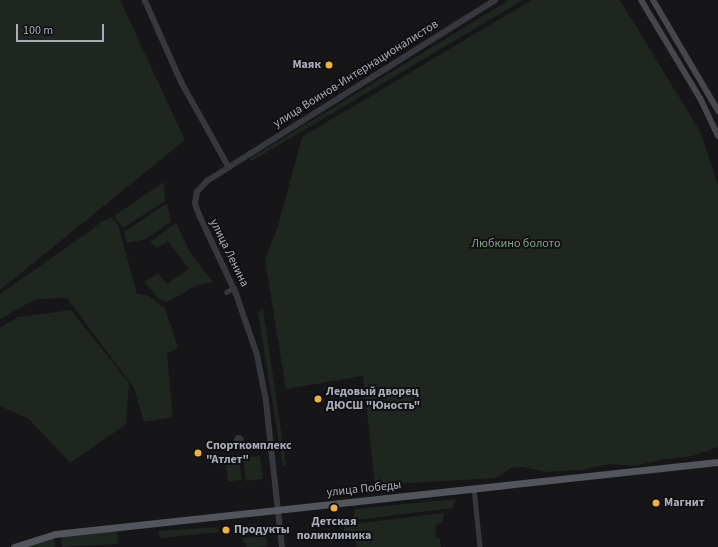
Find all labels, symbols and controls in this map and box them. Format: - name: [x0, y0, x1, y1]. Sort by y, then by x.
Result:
- scale bar: [18, 16, 106, 42]
- street label: улица Воинов-Интернационалистов: [271, 17, 441, 131]
- text: 100 m: [23, 22, 53, 39]
- place label: Маяк: [292, 58, 321, 72]
- marker: Маяк: [324, 60, 334, 70]
- street label: улица Ленина: [206, 217, 252, 289]
- park label: Любкино болото: [472, 237, 560, 251]
- place label: Ледовый дворец ДЮСШ "Юность": [326, 385, 420, 413]
- marker: Ледовый дворец ДЮСШ "Юность": [313, 394, 323, 404]
- place label: Спорткомплекс "Атлет": [206, 439, 292, 467]
- marker: Спорткомплекс "Атлет": [193, 448, 203, 458]
- street label: улица Победы: [326, 478, 402, 500]
- place label: Магнит: [664, 496, 705, 510]
- marker: Магнит: [651, 498, 661, 508]
- marker: Детская поликлиника: [329, 503, 339, 513]
- place label: Детская поликлиника: [297, 515, 371, 543]
- place label: Продукты: [234, 523, 290, 537]
- marker: Продукты: [221, 525, 231, 535]

